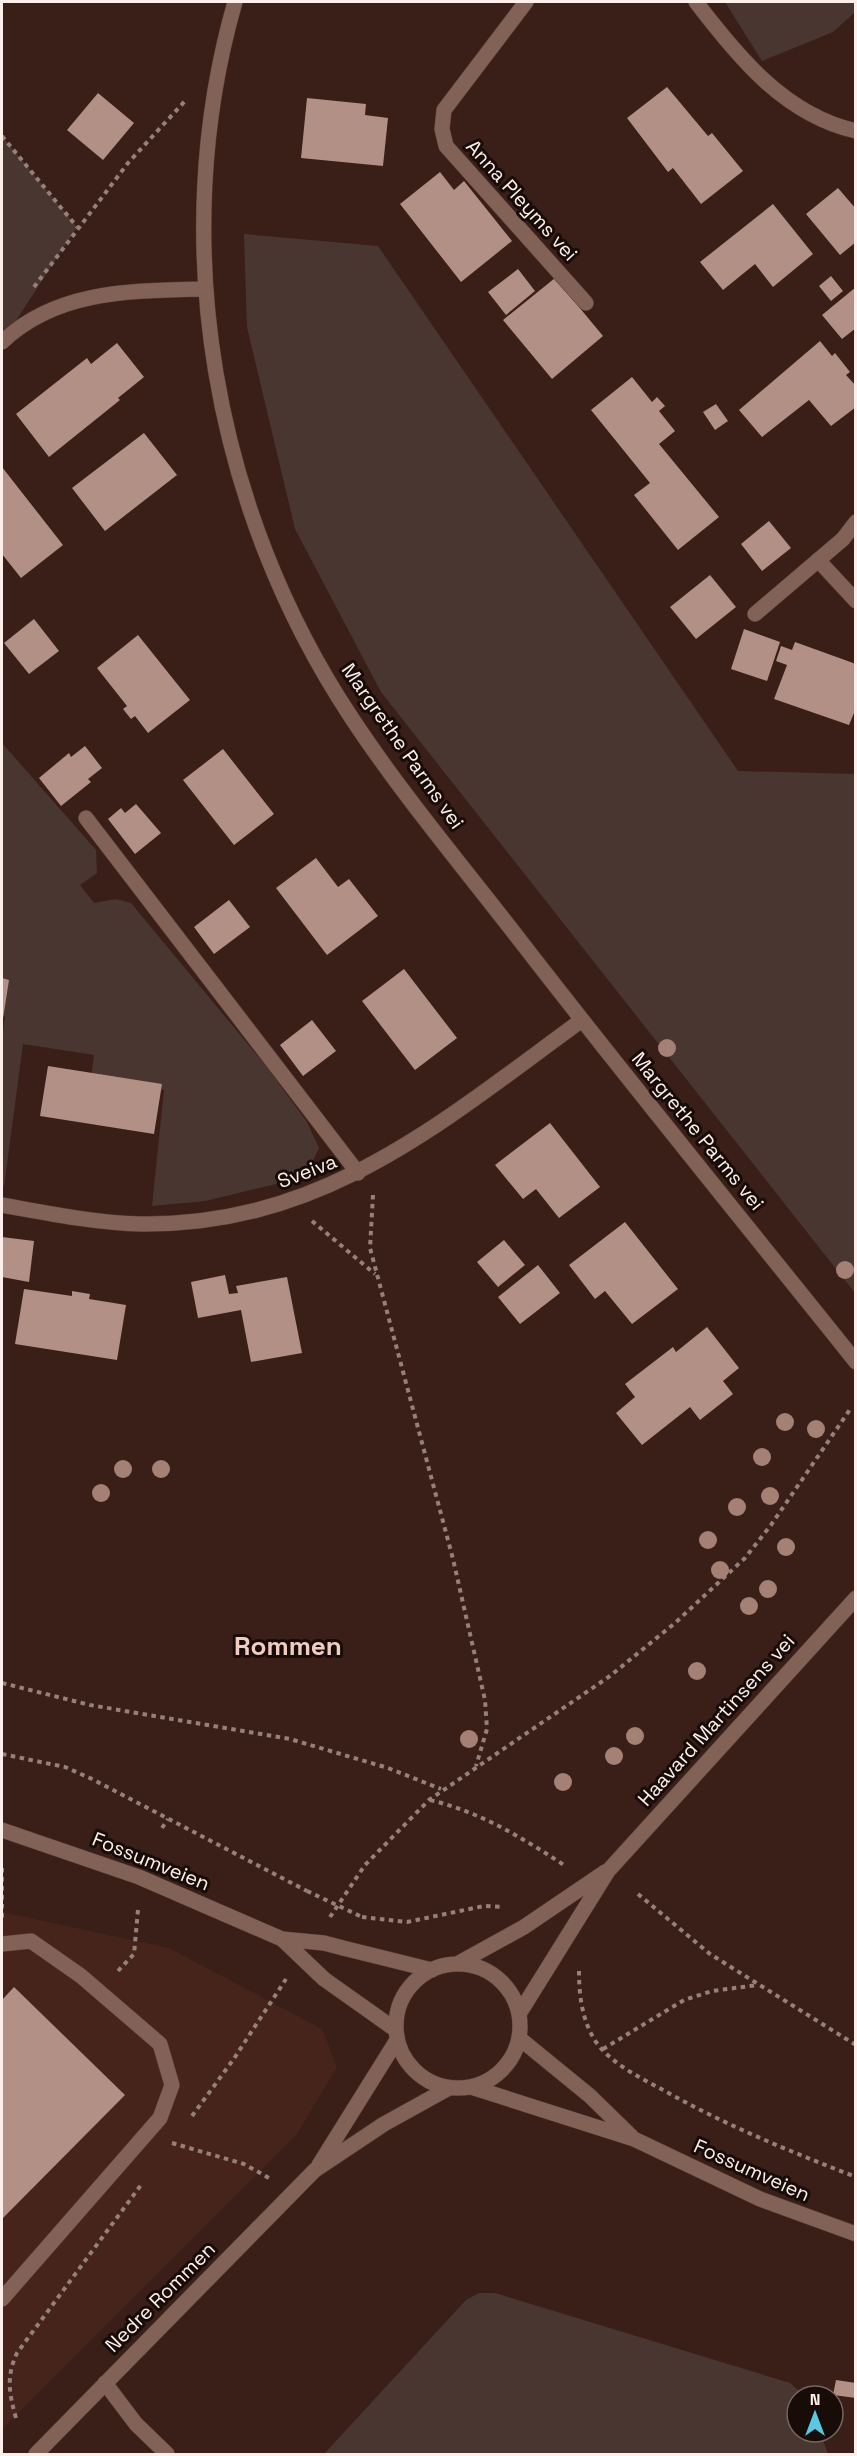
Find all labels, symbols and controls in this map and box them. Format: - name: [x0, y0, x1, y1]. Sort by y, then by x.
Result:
- street label: Anna Pleyms vei: [461, 134, 583, 266]
- street label: Margrethe Parms vei: [336, 658, 470, 834]
- street label: Margrethe Parms vei: [626, 1046, 770, 1216]
- street label: Sveiva: [274, 1148, 340, 1194]
- street label: Haavard Martinsens vei: [632, 1628, 800, 1812]
- district label: Rommen: [234, 1629, 342, 1663]
- street label: Fossumveien: [88, 1826, 214, 1896]
- street label: Fossumveien: [690, 2133, 814, 2207]
- street label: Nedre Rommen: [99, 2236, 221, 2358]
- north arrow: [785, 2384, 845, 2444]
- text: N: [810, 2389, 820, 2410]

